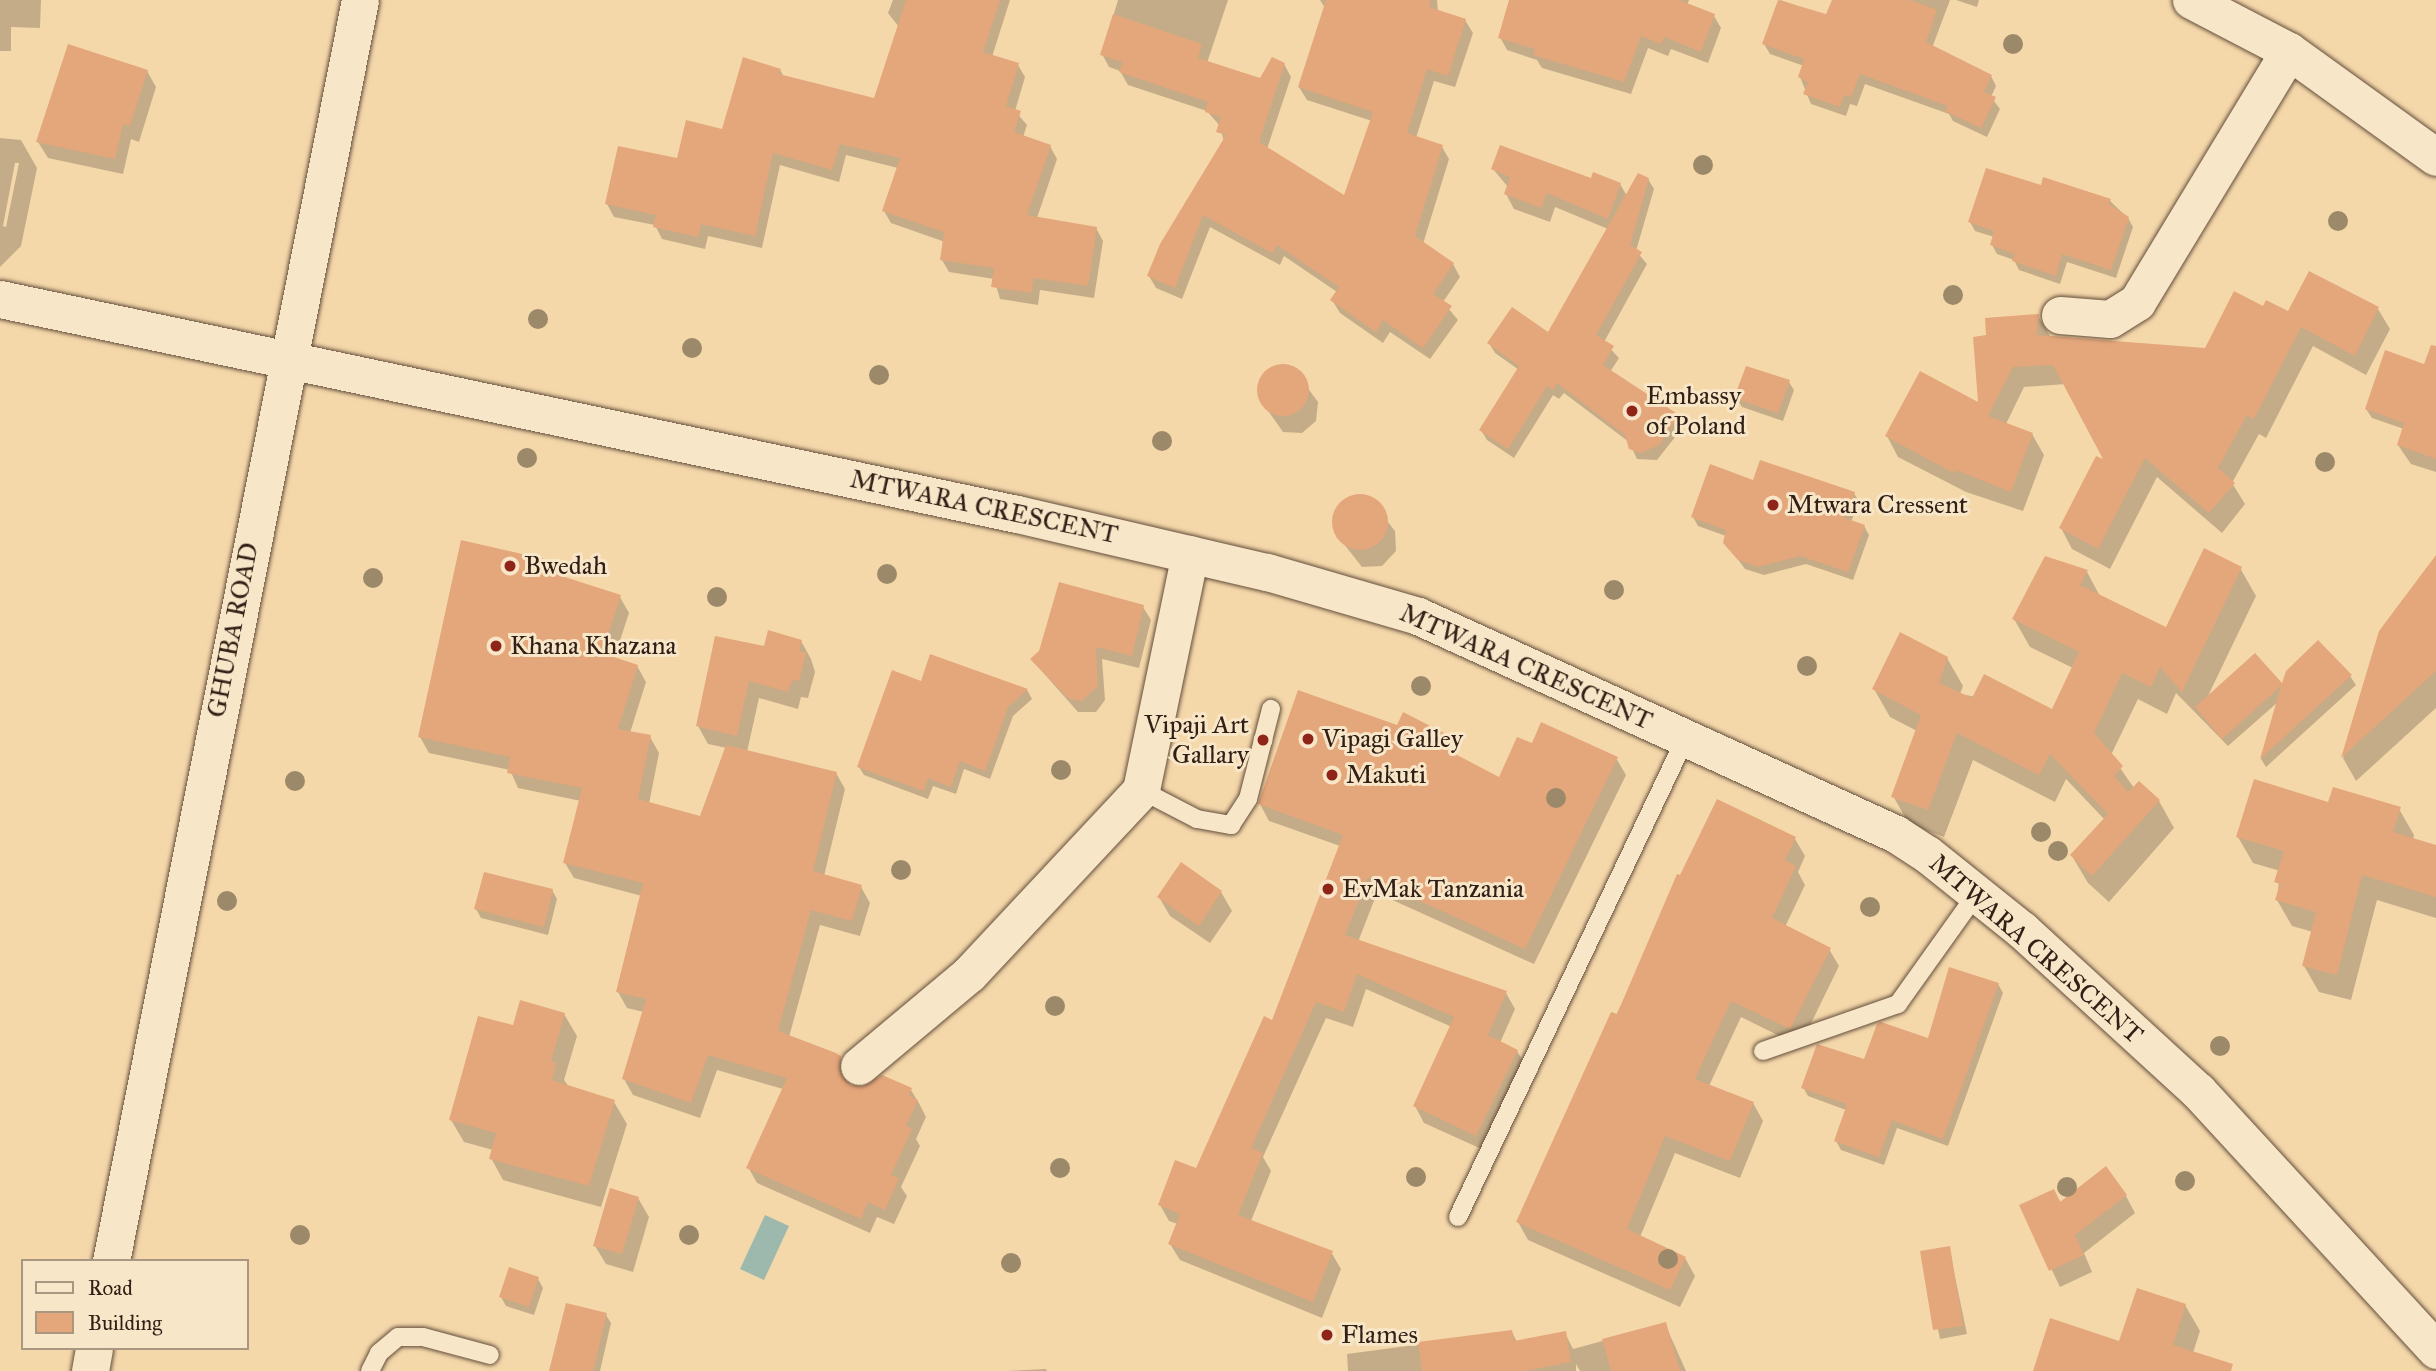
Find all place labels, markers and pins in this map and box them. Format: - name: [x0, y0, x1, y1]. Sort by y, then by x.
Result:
- place label: Embassy of Poland: [1646, 380, 1746, 442]
- marker: Embassy of Poland: [1624, 403, 1640, 419]
- place label: Mtwara Cressent: [1787, 489, 1968, 521]
- marker: Mtwara Cressent: [1765, 497, 1781, 513]
- place label: Bwedah: [524, 550, 607, 582]
- marker: Bwedah: [502, 558, 518, 574]
- place label: Khana Khazana: [510, 630, 676, 662]
- marker: Khana Khazana: [488, 638, 504, 654]
- place label: Vipaji Art Gallary: [1144, 709, 1249, 770]
- place label: Vipagi Galley: [1322, 723, 1463, 755]
- marker: Vipagi Galley: [1300, 731, 1316, 747]
- marker: Vipaji Art Gallary: [1255, 732, 1271, 748]
- place label: Makuti: [1346, 759, 1426, 791]
- marker: Makuti: [1324, 767, 1340, 783]
- place label: EvMak Tanzania: [1342, 873, 1524, 905]
- marker: EvMak Tanzania: [1320, 881, 1336, 897]
- place label: Flames: [1341, 1319, 1418, 1351]
- marker: Flames: [1319, 1327, 1335, 1343]

